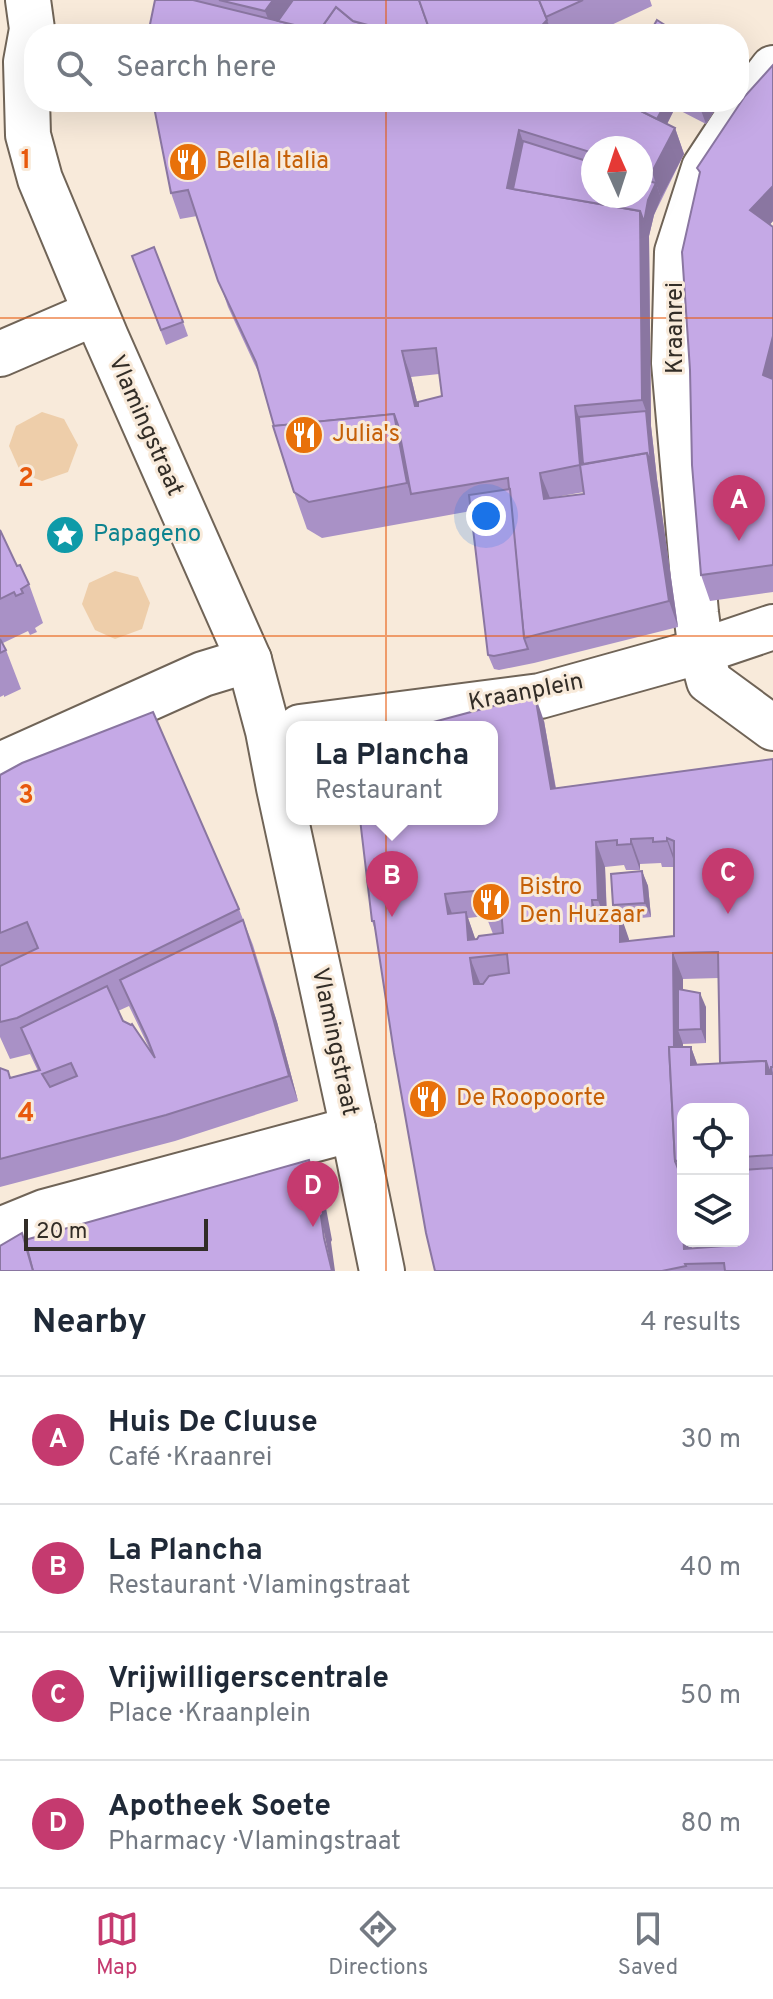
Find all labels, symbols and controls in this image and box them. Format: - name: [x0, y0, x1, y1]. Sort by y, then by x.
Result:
- search box: [24, 24, 749, 112]
- icon: search: [52, 46, 96, 90]
- text: Search here: [116, 50, 276, 87]
- north arrow: [581, 136, 653, 208]
- restaurant icon: Bella Italia: [167, 141, 209, 183]
- text: 1: [21, 145, 31, 178]
- place label: Bella Italia: [216, 147, 329, 177]
- street label: Kraanrei: [661, 282, 691, 374]
- street label: Vlamingstraat: [101, 351, 189, 501]
- restaurant icon: Julia's: [283, 414, 325, 456]
- place label: Julia's: [332, 420, 400, 450]
- text: 2: [18, 463, 34, 496]
- pin: A: [713, 475, 765, 541]
- your location: [466, 496, 506, 536]
- place icon: Papageno: [44, 514, 86, 556]
- place label: Papageno: [93, 520, 201, 550]
- street label: Kraanplein: [466, 667, 586, 719]
- popup: [286, 721, 498, 825]
- text: La Plancha: [315, 738, 469, 775]
- text: Restaurant: [315, 775, 443, 808]
- text: 3: [18, 780, 34, 813]
- pin: C: [702, 848, 754, 914]
- pin: B: [366, 851, 418, 917]
- place label: Bistro Den Huzaar: [519, 873, 645, 931]
- restaurant icon: Bistro Den Huzaar: [470, 881, 512, 923]
- street label: Vlamingstraat: [304, 965, 364, 1119]
- restaurant icon: De Roopoorte: [407, 1078, 449, 1120]
- place label: De Roopoorte: [456, 1084, 606, 1114]
- text: 4: [18, 1098, 34, 1131]
- map controls: [677, 1103, 749, 1247]
- button: locate: [677, 1103, 749, 1175]
- pin: D: [287, 1161, 339, 1227]
- button: layers: [677, 1175, 749, 1247]
- scale bar: [24, 1215, 208, 1251]
- text: 20 m: [36, 1219, 87, 1246]
- text: Nearby: [32, 1302, 147, 1345]
- text: 4 results: [640, 1307, 741, 1340]
- text: Huis De Cluuse: [108, 1405, 318, 1442]
- text: A: [49, 1424, 67, 1457]
- text: 30 m: [681, 1424, 741, 1457]
- text: Café · Kraanrei: [108, 1442, 272, 1475]
- text: La Plancha: [108, 1533, 263, 1570]
- text: B: [49, 1552, 67, 1585]
- text: 40 m: [680, 1552, 741, 1585]
- text: Restaurant · Vlamingstraat: [108, 1570, 411, 1603]
- text: Vrijwilligerscentrale: [108, 1661, 389, 1698]
- text: C: [50, 1680, 66, 1713]
- text: 50 m: [680, 1680, 741, 1713]
- text: Place · Kraanplein: [108, 1698, 311, 1731]
- text: Apotheek Soete: [108, 1789, 331, 1826]
- text: D: [49, 1808, 67, 1841]
- text: 80 m: [681, 1808, 741, 1841]
- text: Pharmacy · Vlamingstraat: [108, 1826, 401, 1859]
- tab: Map: [95, 1907, 139, 1982]
- tab: Directions: [328, 1907, 428, 1982]
- tab: Saved: [618, 1907, 678, 1982]

